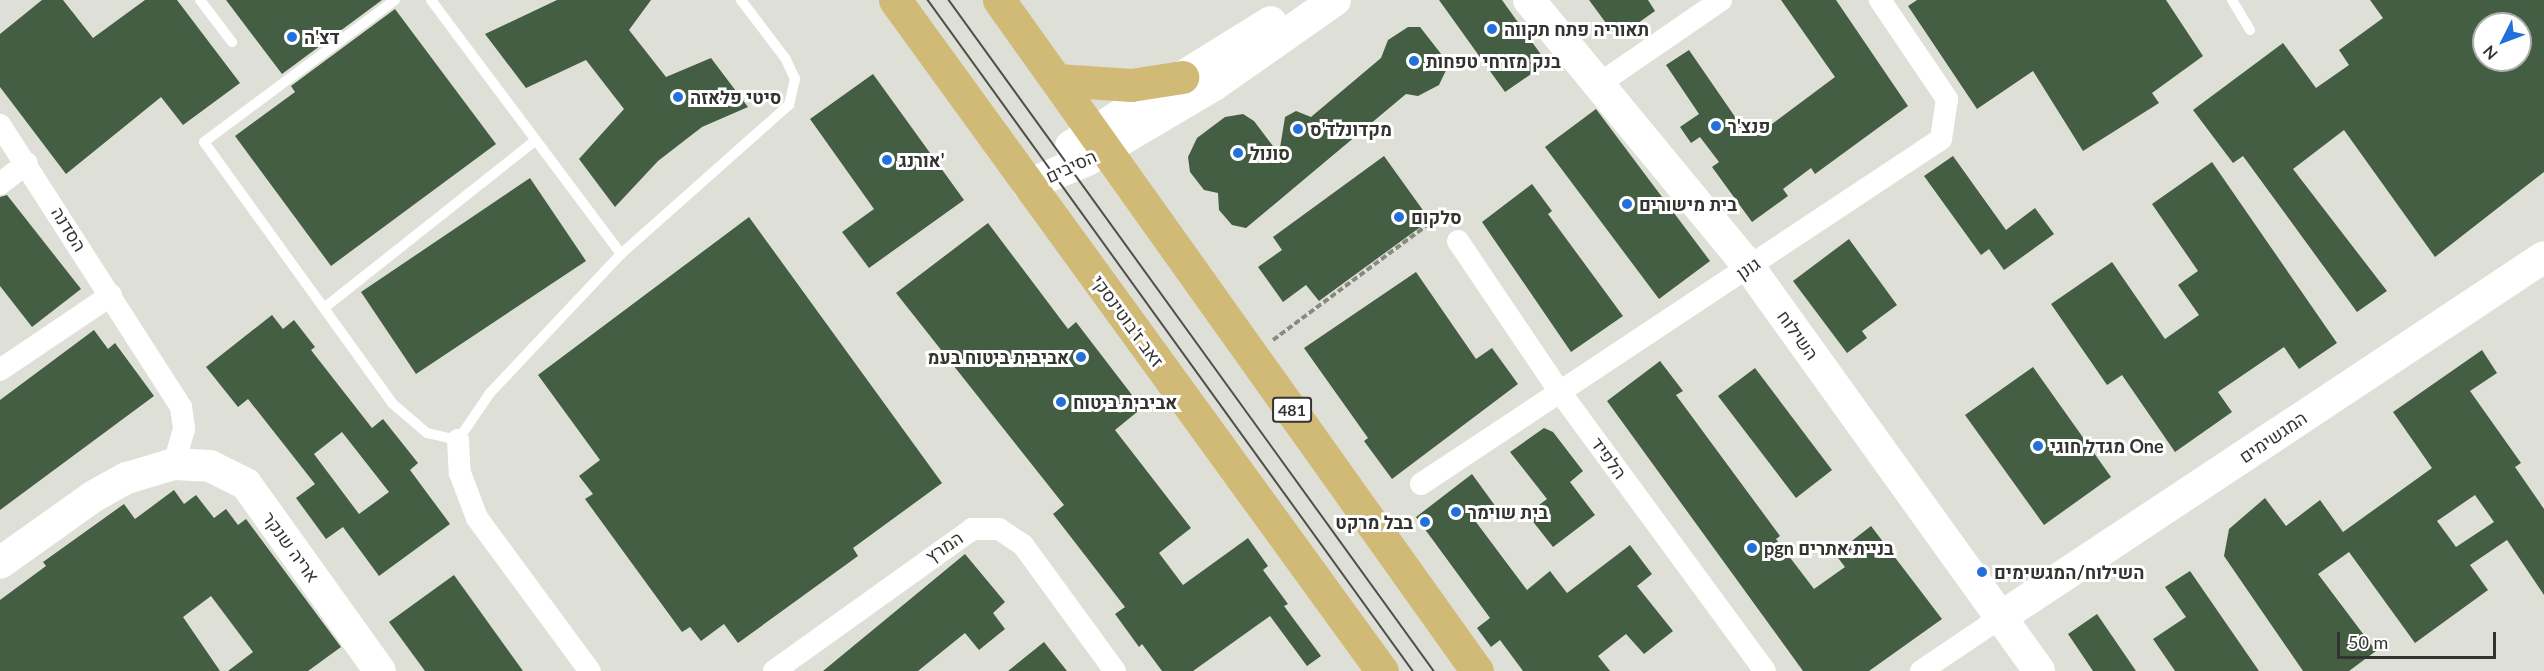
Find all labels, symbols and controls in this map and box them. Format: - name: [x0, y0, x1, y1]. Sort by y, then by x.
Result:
- north arrow: [2472, 12, 2532, 72]
- place label: תאוריה פתח תקווה: [1504, 18, 1649, 40]
- marker: תאוריה פתח תקווה: [1485, 22, 1499, 36]
- place label: דצ'ה: [304, 26, 340, 48]
- marker: דצ'ה: [285, 30, 299, 44]
- text: N: [2479, 42, 2501, 64]
- place label: בנק מזרחי טפחות: [1426, 50, 1561, 72]
- marker: בנק מזרחי טפחות: [1407, 54, 1421, 68]
- place label: סיטי פלאזה: [690, 86, 781, 108]
- marker: סיטי פלאזה: [671, 90, 685, 104]
- place label: פנצ'ר: [1728, 115, 1770, 137]
- place label: מקדונלד'ס: [1310, 118, 1392, 140]
- marker: פנצ'ר: [1709, 119, 1723, 133]
- marker: מקדונלד'ס: [1291, 122, 1305, 136]
- place label: סונול: [1250, 142, 1290, 164]
- street label: הסיבים: [1042, 145, 1100, 187]
- marker: סונול: [1231, 146, 1245, 160]
- place label: אורנג': [899, 149, 945, 171]
- marker: אורנג': [880, 153, 894, 167]
- place label: בית מישורים: [1639, 193, 1737, 215]
- marker: בית מישורים: [1620, 197, 1634, 211]
- street label: הסדנה: [47, 203, 91, 255]
- place label: סלקום: [1411, 206, 1462, 228]
- marker: סלקום: [1392, 210, 1406, 224]
- street label: גונן: [1732, 252, 1764, 284]
- street label: זאב ז'בוטינסקי: [1088, 271, 1168, 371]
- street label: השילוח: [1773, 306, 1823, 364]
- place label: אביבית ביטוח בעמ: [928, 346, 1069, 368]
- marker: אביבית ביטוח בעמ: [1074, 350, 1088, 364]
- place label: אביבית ביטוח: [1073, 391, 1177, 413]
- marker: אביבית ביטוח: [1054, 395, 1068, 409]
- road number: 481: [1271, 397, 1313, 423]
- street label: המגשימים: [2235, 407, 2311, 467]
- street label: הלפיד: [1587, 433, 1631, 483]
- place label: מגדל חוגי One: [2050, 435, 2164, 457]
- marker: מגדל חוגי One: [2031, 439, 2045, 453]
- place label: בית שוימר: [1468, 501, 1548, 523]
- marker: בית שוימר: [1449, 505, 1463, 519]
- street label: אריה שנקר: [258, 508, 324, 586]
- place label: בבל מרקט: [1335, 511, 1413, 533]
- marker: בבל מרקט: [1418, 515, 1432, 529]
- street label: המרץ: [921, 527, 967, 567]
- place label: pgn בניית אתרים: [1764, 537, 1894, 559]
- marker: pgn בניית אתרים: [1745, 541, 1759, 555]
- place label: השילוח/המגשימים: [1994, 561, 2144, 583]
- marker: השילוח/המגשימים: [1975, 565, 1989, 579]
- scale bar: [2340, 620, 2499, 658]
- text: 50 m: [2348, 631, 2388, 653]

